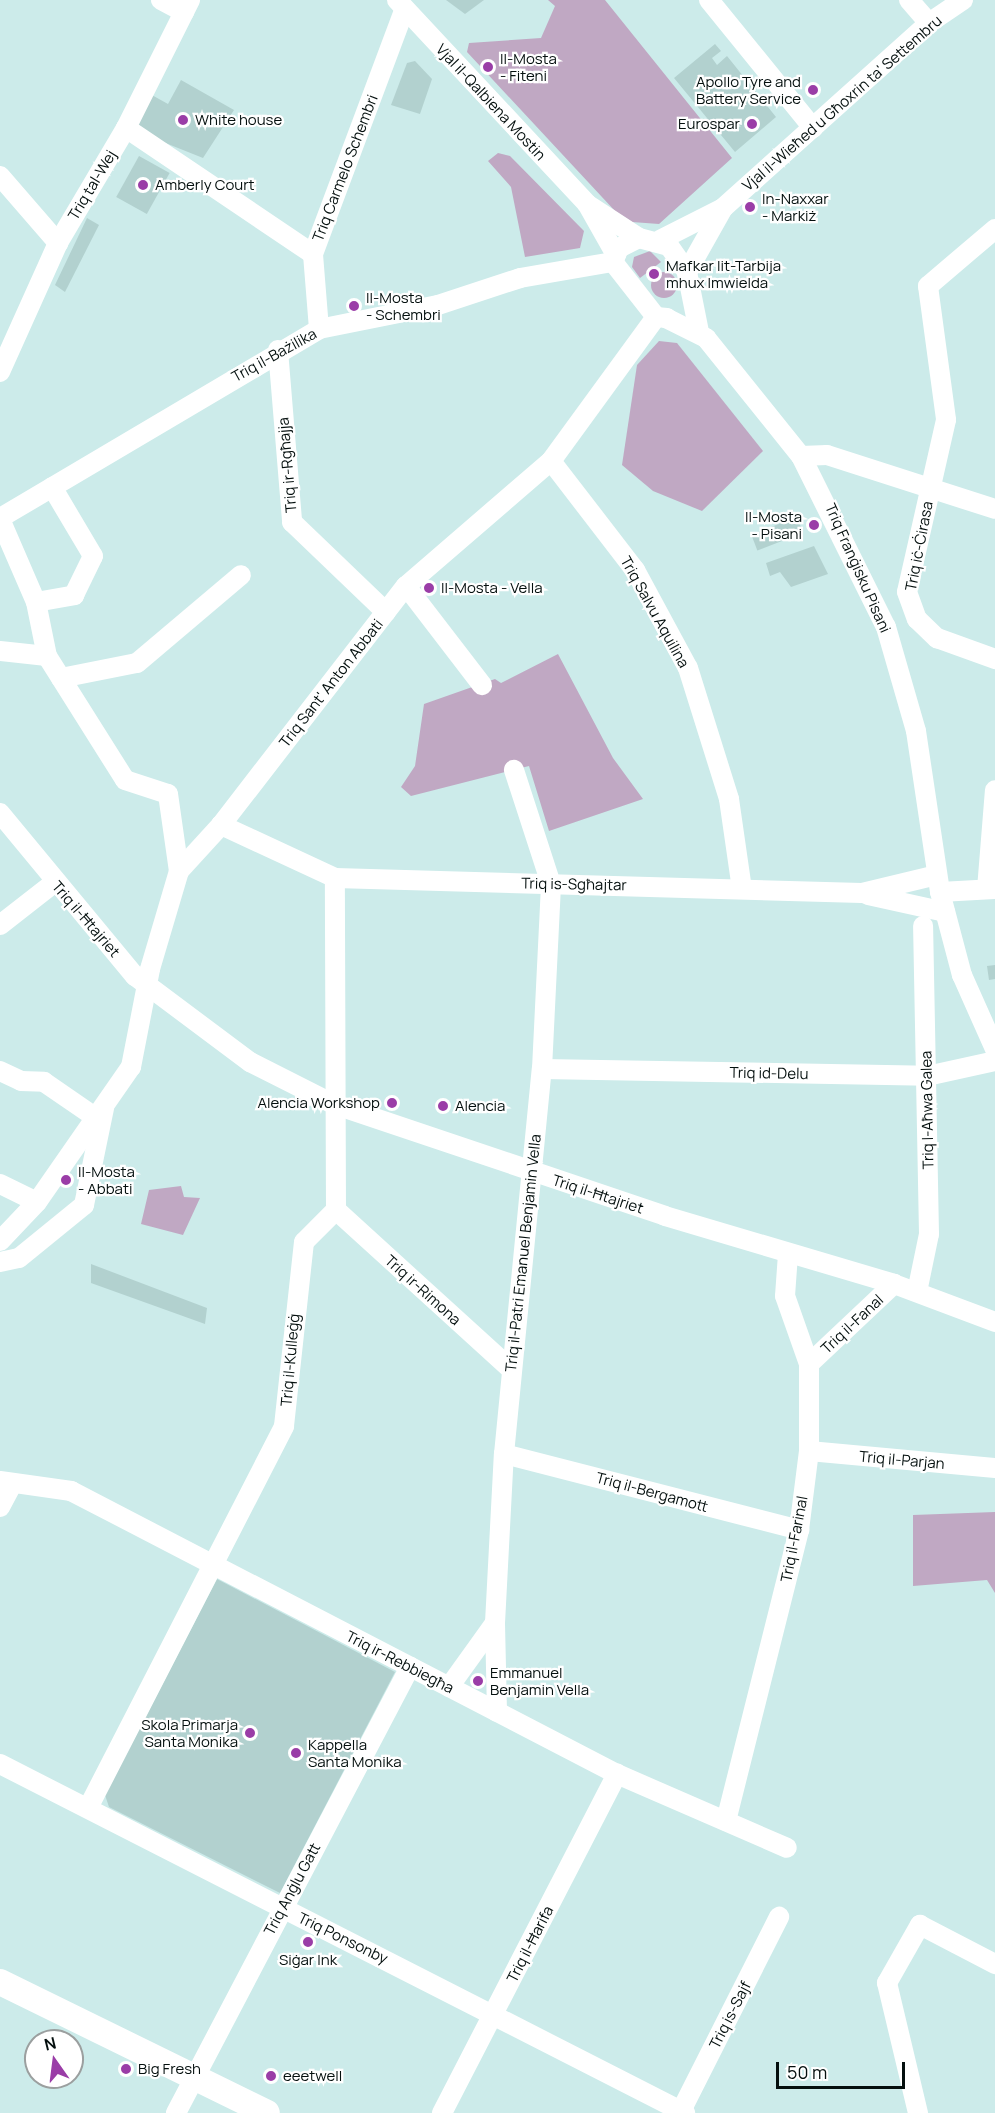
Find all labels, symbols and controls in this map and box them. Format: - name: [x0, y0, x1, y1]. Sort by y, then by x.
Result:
- street label: Vjal il-Wieħed u Għoxrin ta' Settembru: [739, 11, 945, 195]
- street label: Vjal il-Qalbiena Mostin: [432, 40, 550, 164]
- place label: Il-Mosta - Fiteni: [500, 49, 557, 84]
- marker: Il-Mosta - Fiteni: [481, 60, 495, 74]
- place label: Apollo Tyre and Battery Service: [696, 72, 801, 107]
- marker: Apollo Tyre and Battery Service: [806, 83, 820, 97]
- street label: Triq Carmelo Schembri: [309, 92, 381, 244]
- place label: White house: [195, 111, 282, 129]
- marker: White house: [176, 113, 190, 127]
- place label: Eurospar: [678, 115, 740, 133]
- marker: Eurospar: [745, 117, 759, 131]
- street label: Triq tal-Wej: [64, 147, 120, 223]
- place label: Amberly Court: [155, 176, 255, 194]
- marker: Amberly Court: [136, 178, 150, 192]
- place label: In-Naxxar - Markiż: [762, 189, 829, 224]
- marker: In-Naxxar - Markiż: [743, 200, 757, 214]
- place label: Mafkar lit-Tarbija mhux Imwielda: [666, 256, 781, 291]
- marker: Mafkar lit-Tarbija mhux Imwielda: [647, 267, 661, 281]
- place label: Il-Mosta - Schembri: [366, 288, 441, 323]
- marker: Il-Mosta - Schembri: [347, 299, 361, 313]
- street label: Triq il-Bażilika: [229, 324, 319, 386]
- street label: Triq ir-Rgħajja: [274, 417, 300, 513]
- street label: Triq iċ-Ċirasa: [901, 500, 937, 592]
- street label: Triq Franġisku Pisani: [821, 501, 895, 635]
- place label: Il-Mosta - Pisani: [745, 507, 802, 542]
- marker: Il-Mosta - Pisani: [807, 518, 821, 532]
- street label: Triq Salvu Aquilina: [617, 553, 693, 671]
- place label: Il-Mosta - Vella: [441, 579, 542, 597]
- marker: Il-Mosta - Vella: [422, 581, 436, 595]
- street label: Triq Sant' Anton Abbati: [275, 615, 387, 751]
- street label: Triq is-Sgħajtar: [521, 874, 627, 894]
- street label: Triq il-Ħtajriet: [48, 877, 124, 961]
- street label: Triq l-Aħwa Galea: [917, 1051, 937, 1169]
- street label: Triq id-Delu: [729, 1063, 809, 1083]
- place label: Alencia Workshop: [257, 1094, 380, 1112]
- marker: Alencia Workshop: [385, 1096, 399, 1110]
- place label: Alencia: [455, 1097, 505, 1115]
- marker: Alencia: [436, 1099, 450, 1113]
- street label: Triq il-Patri Emanuel Benjamin Vella: [502, 1133, 544, 1373]
- place label: Il-Mosta - Abbati: [78, 1162, 135, 1197]
- street label: Triq il-Ħtajriet: [550, 1171, 646, 1217]
- marker: Il-Mosta - Abbati: [59, 1173, 73, 1187]
- street label: Triq ir-Rimona: [381, 1251, 465, 1329]
- street label: Triq il-Fanal: [817, 1291, 887, 1357]
- street label: Triq il-Kulleġġ: [277, 1313, 303, 1407]
- street label: Triq il-Parjan: [859, 1447, 945, 1473]
- street label: Triq il-Bergamott: [594, 1468, 710, 1516]
- street label: Triq il-Farinal: [777, 1494, 811, 1584]
- street label: Triq ir-Rebbiegħa: [343, 1627, 457, 1697]
- place label: Emmanuel Benjamin Vella: [490, 1663, 589, 1698]
- marker: Emmanuel Benjamin Vella: [471, 1674, 485, 1688]
- place label: Skola Primarja Santa Monika: [141, 1715, 238, 1750]
- marker: Skola Primarja Santa Monika: [243, 1726, 257, 1740]
- place label: Kappella Santa Monika: [308, 1735, 401, 1770]
- marker: Kappella Santa Monika: [289, 1746, 303, 1760]
- street label: Triq Anġlu Gatt: [260, 1840, 324, 1938]
- street label: Triq il-Ħarifa: [503, 1903, 557, 1985]
- street label: Triq Ponsonby: [295, 1908, 391, 1968]
- marker: Siġar Ink: [301, 1935, 315, 1949]
- place label: Siġar Ink: [279, 1951, 337, 1969]
- street label: Triq is-Sajf: [705, 1978, 755, 2052]
- north arrow: [24, 2029, 84, 2089]
- text: N: [42, 2031, 58, 2056]
- scale bar: [779, 2050, 908, 2088]
- place label: Big Fresh: [138, 2060, 201, 2078]
- text: 50 m: [787, 2060, 827, 2084]
- marker: Big Fresh: [119, 2062, 133, 2076]
- place label: eeetwell: [283, 2067, 342, 2085]
- marker: eeetwell: [264, 2069, 278, 2083]

